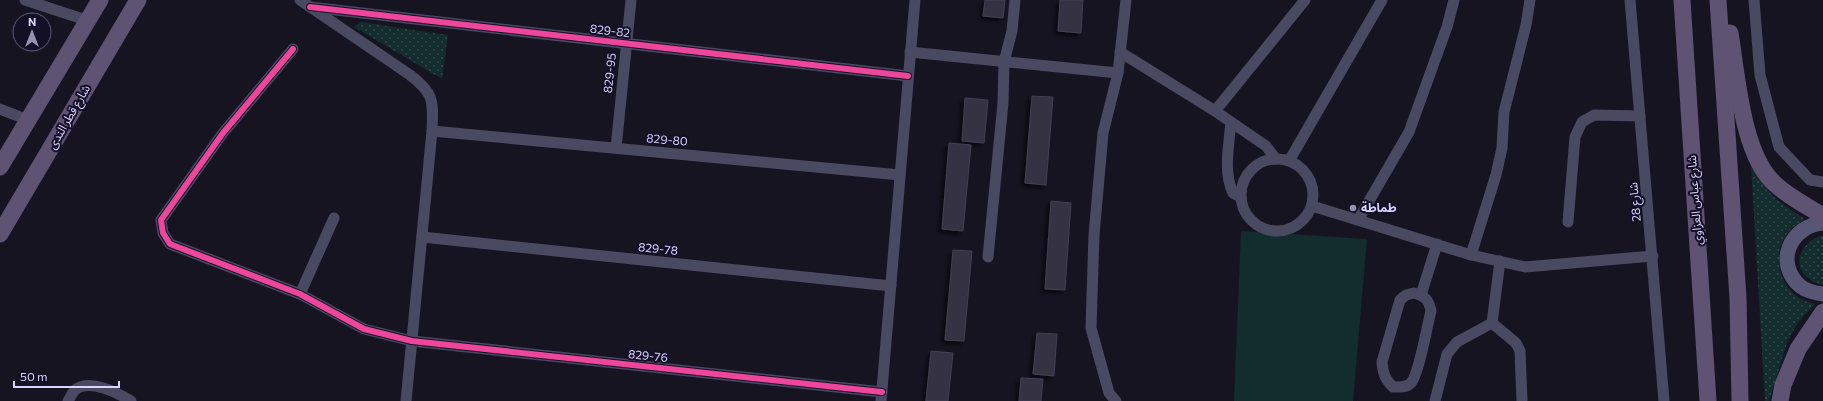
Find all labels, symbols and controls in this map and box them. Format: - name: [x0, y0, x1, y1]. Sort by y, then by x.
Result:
- north arrow: [12, 12, 52, 52]
- text: N: [28, 15, 36, 28]
- street label: 829-82: [589, 21, 631, 39]
- street label: 829-95: [600, 52, 618, 94]
- street label: شارع قطر الندى: [44, 82, 95, 153]
- street label: 829-80: [646, 130, 688, 148]
- street label: شارع عباس العزاوي: [1684, 154, 1708, 246]
- street label: شارع 28: [1625, 181, 1646, 222]
- place label: طماطة: [1361, 200, 1397, 214]
- marker: طماطة: [1348, 203, 1358, 213]
- street label: 829-78: [638, 239, 679, 257]
- street label: 829-76: [628, 346, 669, 364]
- scale bar: [14, 363, 119, 389]
- text: 50 m: [20, 369, 48, 383]

